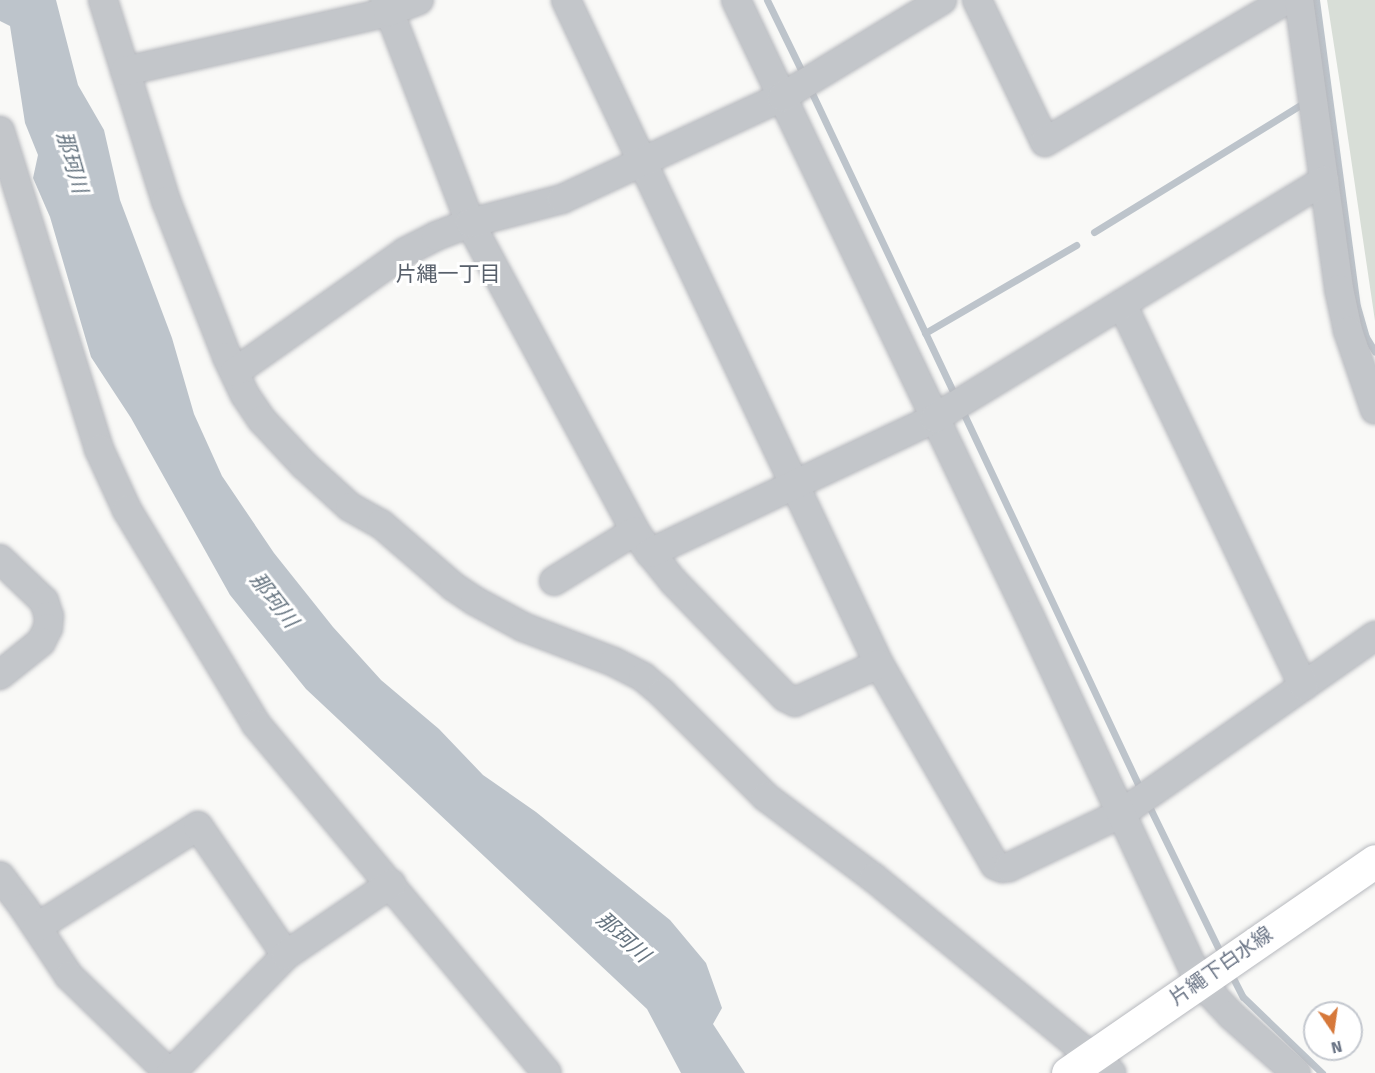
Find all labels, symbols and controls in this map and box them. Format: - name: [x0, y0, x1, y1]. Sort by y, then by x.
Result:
- water label: 那珂川: [51, 128, 93, 196]
- district label: 片縄一丁目: [396, 261, 500, 287]
- water label: 那珂川: [245, 567, 303, 633]
- water label: 那珂川: [591, 907, 655, 967]
- street label: 片繩下白水線: [1165, 922, 1277, 1010]
- north arrow: [1303, 1001, 1363, 1061]
- text: N: [1329, 1037, 1344, 1058]

